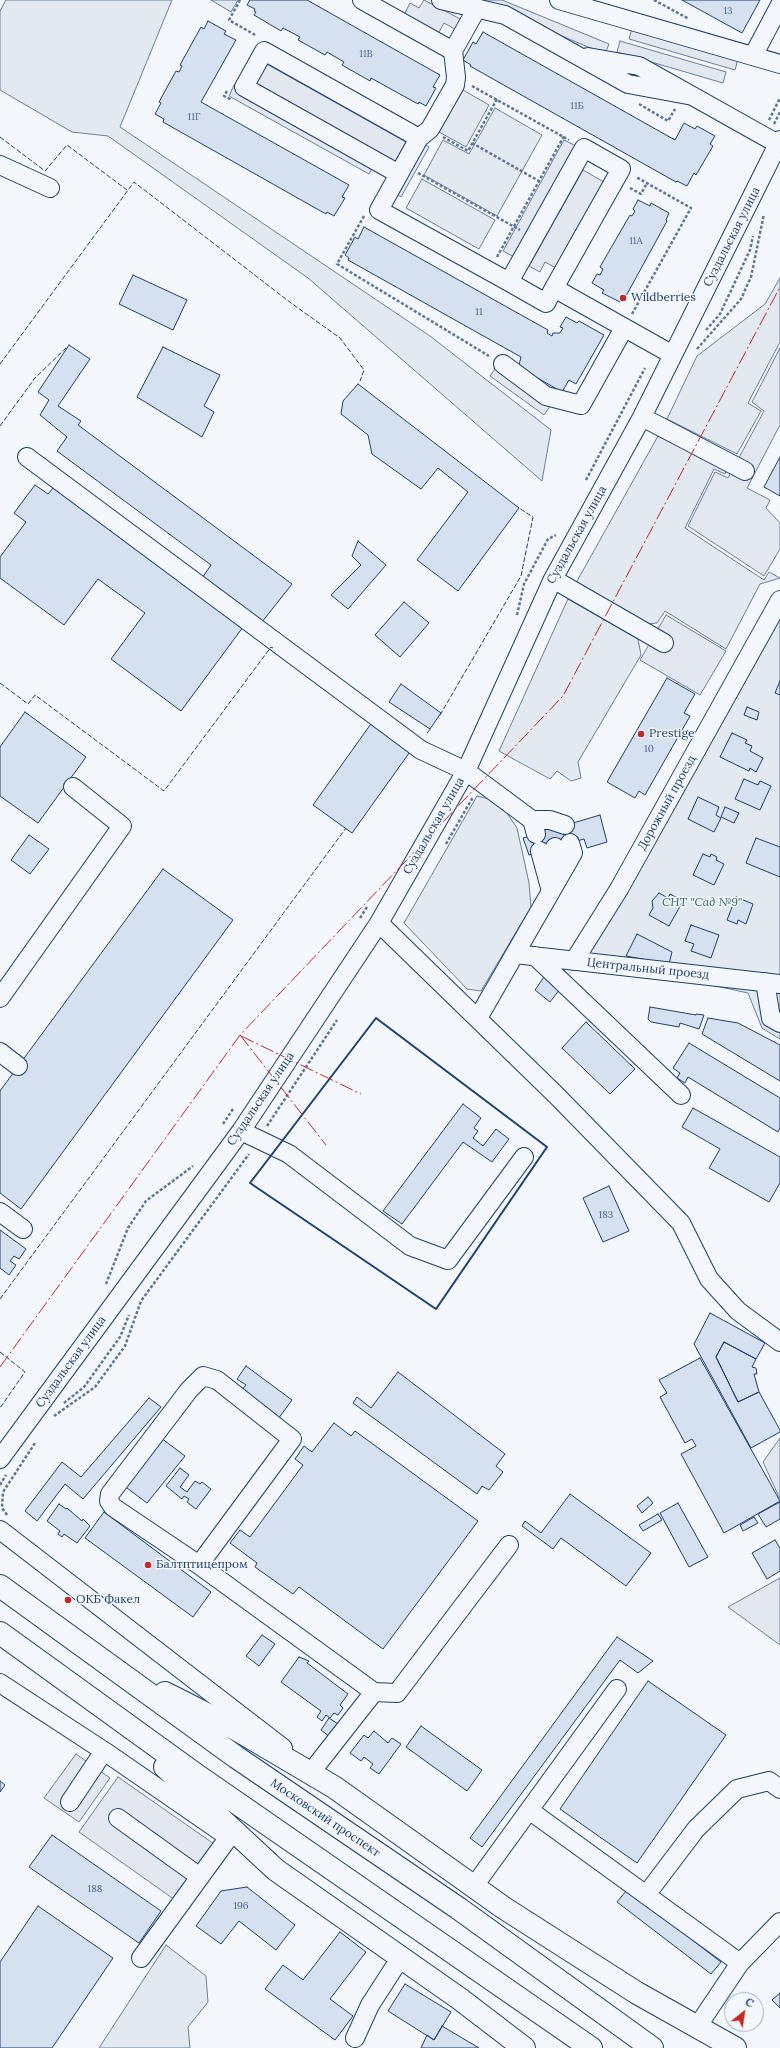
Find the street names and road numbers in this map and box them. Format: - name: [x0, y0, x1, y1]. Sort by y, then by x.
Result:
- street label: Суздальская улица: [701, 185, 763, 289]
- street label: Суздальская улица: [544, 483, 610, 587]
- street label: Дорожный проезд: [635, 753, 699, 853]
- street label: Суздальская улица: [400, 775, 468, 877]
- street label: Центральный проезд: [586, 955, 710, 983]
- street label: Суздальская улица: [224, 1049, 298, 1149]
- street label: Суздальская улица: [33, 1313, 109, 1411]
- street label: Московский проспект: [267, 1776, 383, 1860]

